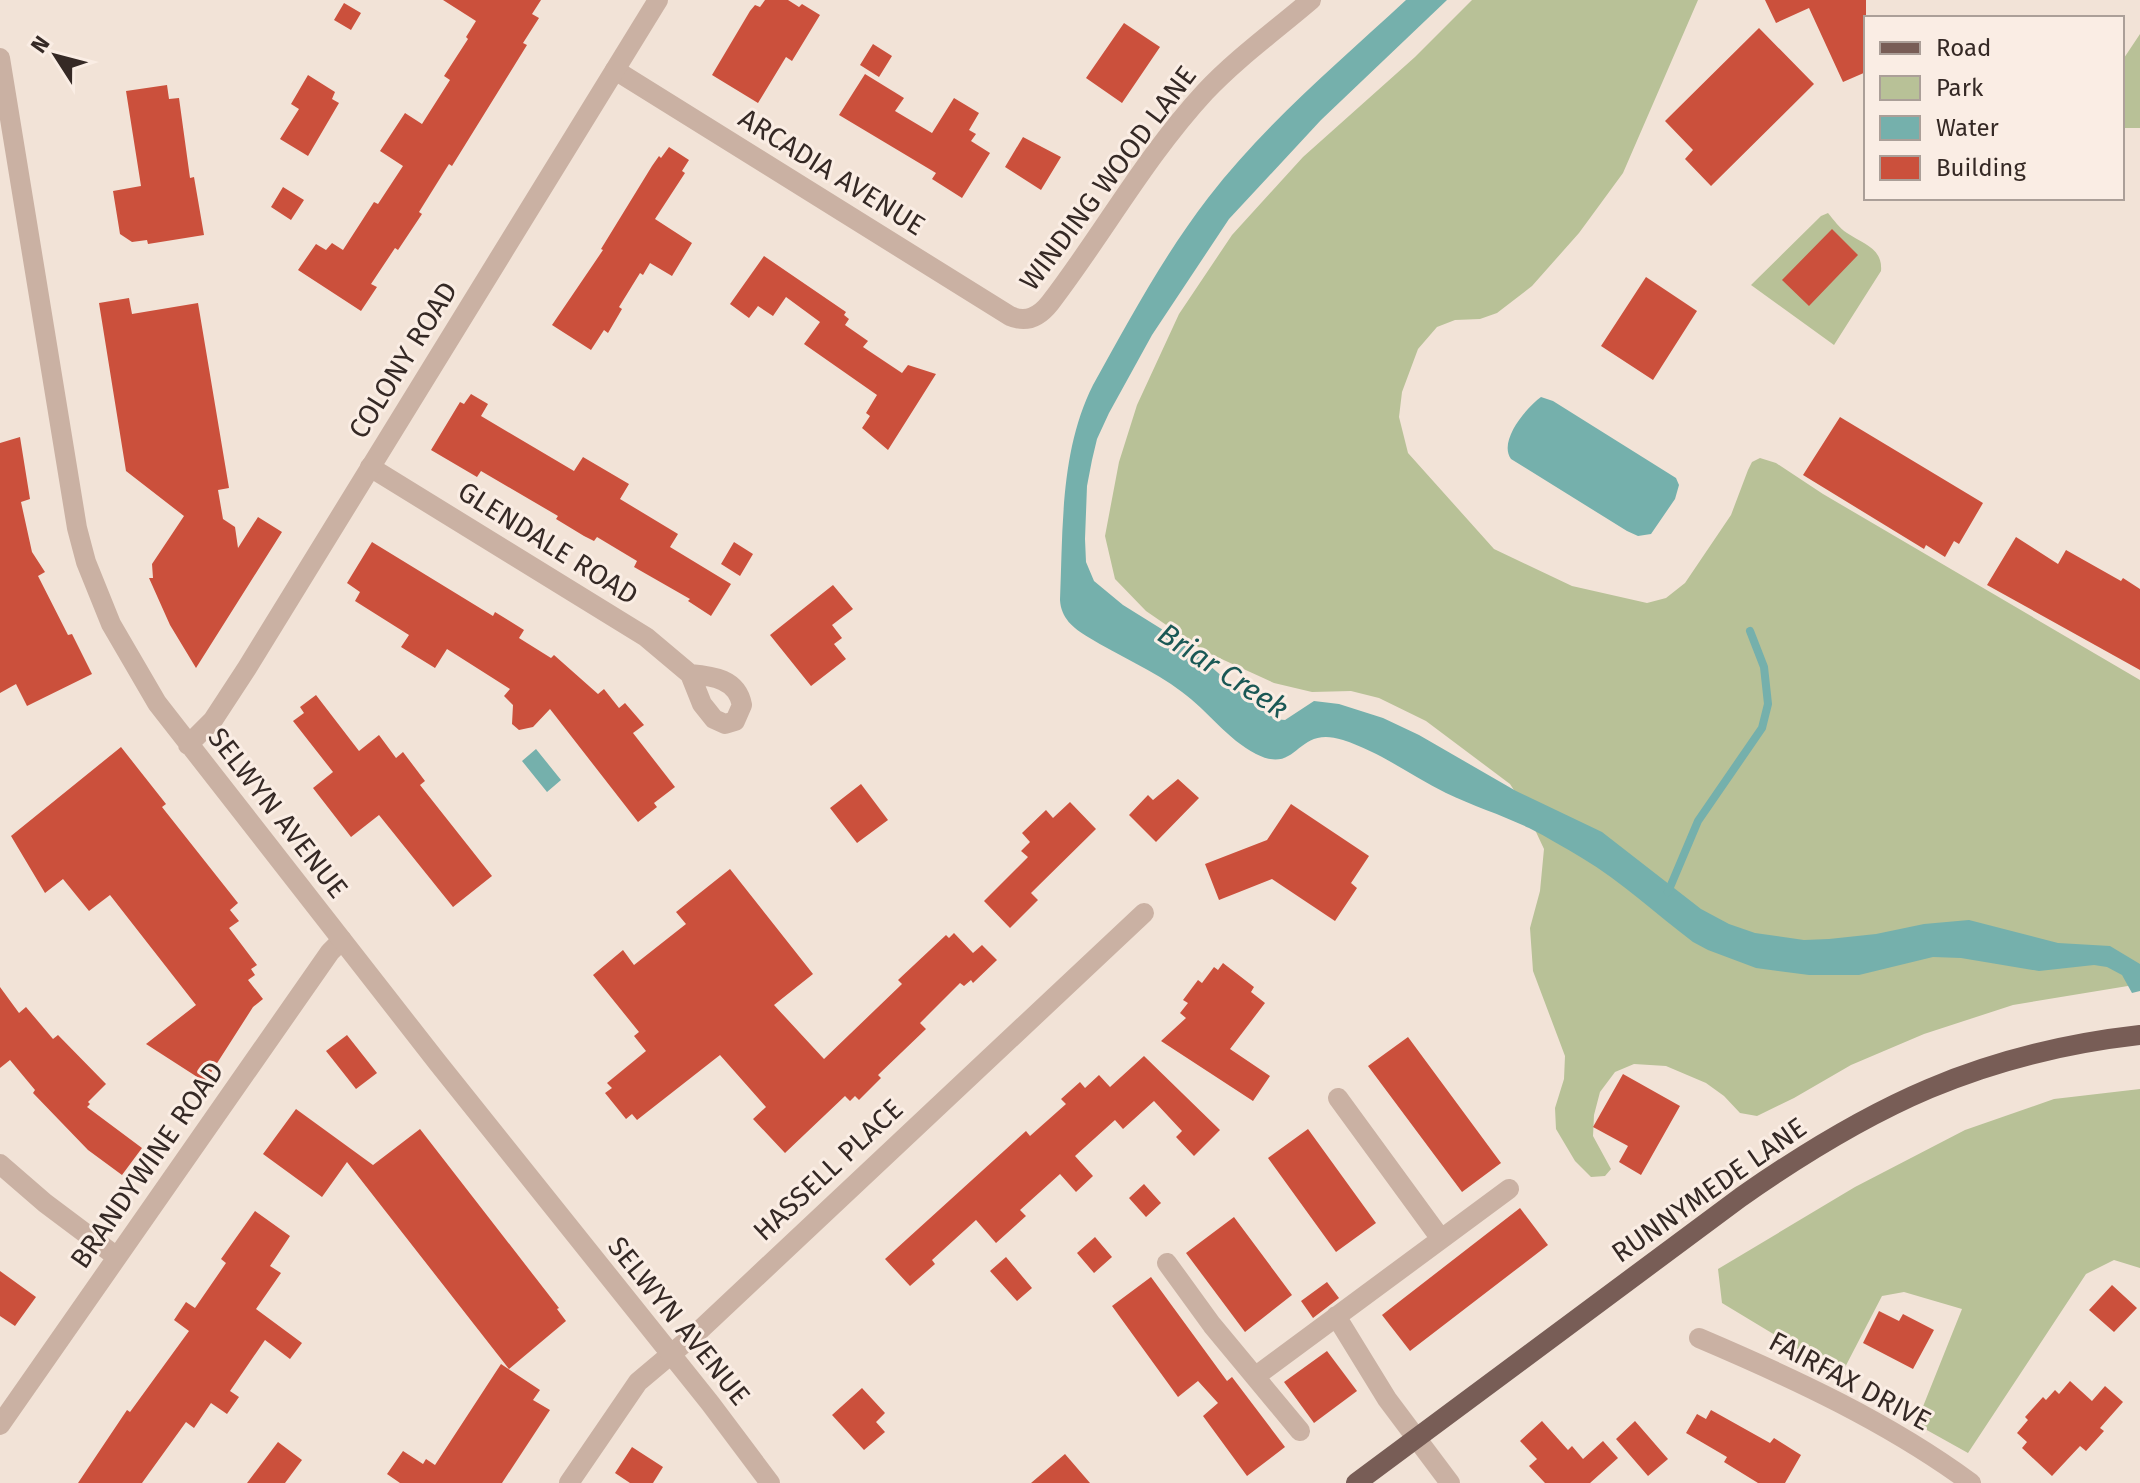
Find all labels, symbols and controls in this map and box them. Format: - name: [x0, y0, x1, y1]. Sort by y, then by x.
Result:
- north arrow: [16, 16, 96, 96]
- legend: [1864, 16, 2124, 200]
- text: N: [25, 31, 55, 58]
- text: Road: [1936, 34, 1991, 62]
- street label: WINDING WOOD LANE: [1013, 59, 1203, 297]
- text: Park: [1936, 74, 1984, 102]
- street label: ARCADIA AVENUE: [733, 102, 931, 242]
- text: Water: [1936, 114, 2000, 142]
- text: Building: [1936, 154, 2026, 182]
- street label: COLONY ROAD: [342, 276, 464, 444]
- street label: GLENDALE ROAD: [452, 475, 644, 611]
- water label: Briar Creek: [1151, 616, 1295, 726]
- street label: SELWYN AVENUE: [201, 721, 355, 905]
- street label: BRANDYWINE ROAD: [63, 1055, 231, 1275]
- street label: HASSELL PLACE: [746, 1092, 910, 1248]
- street label: RUNNYMEDE LANE: [1605, 1111, 1813, 1269]
- street label: SELWYN AVENUE: [601, 1230, 757, 1412]
- street label: FAIRFAX DRIVE: [1764, 1325, 1936, 1437]

